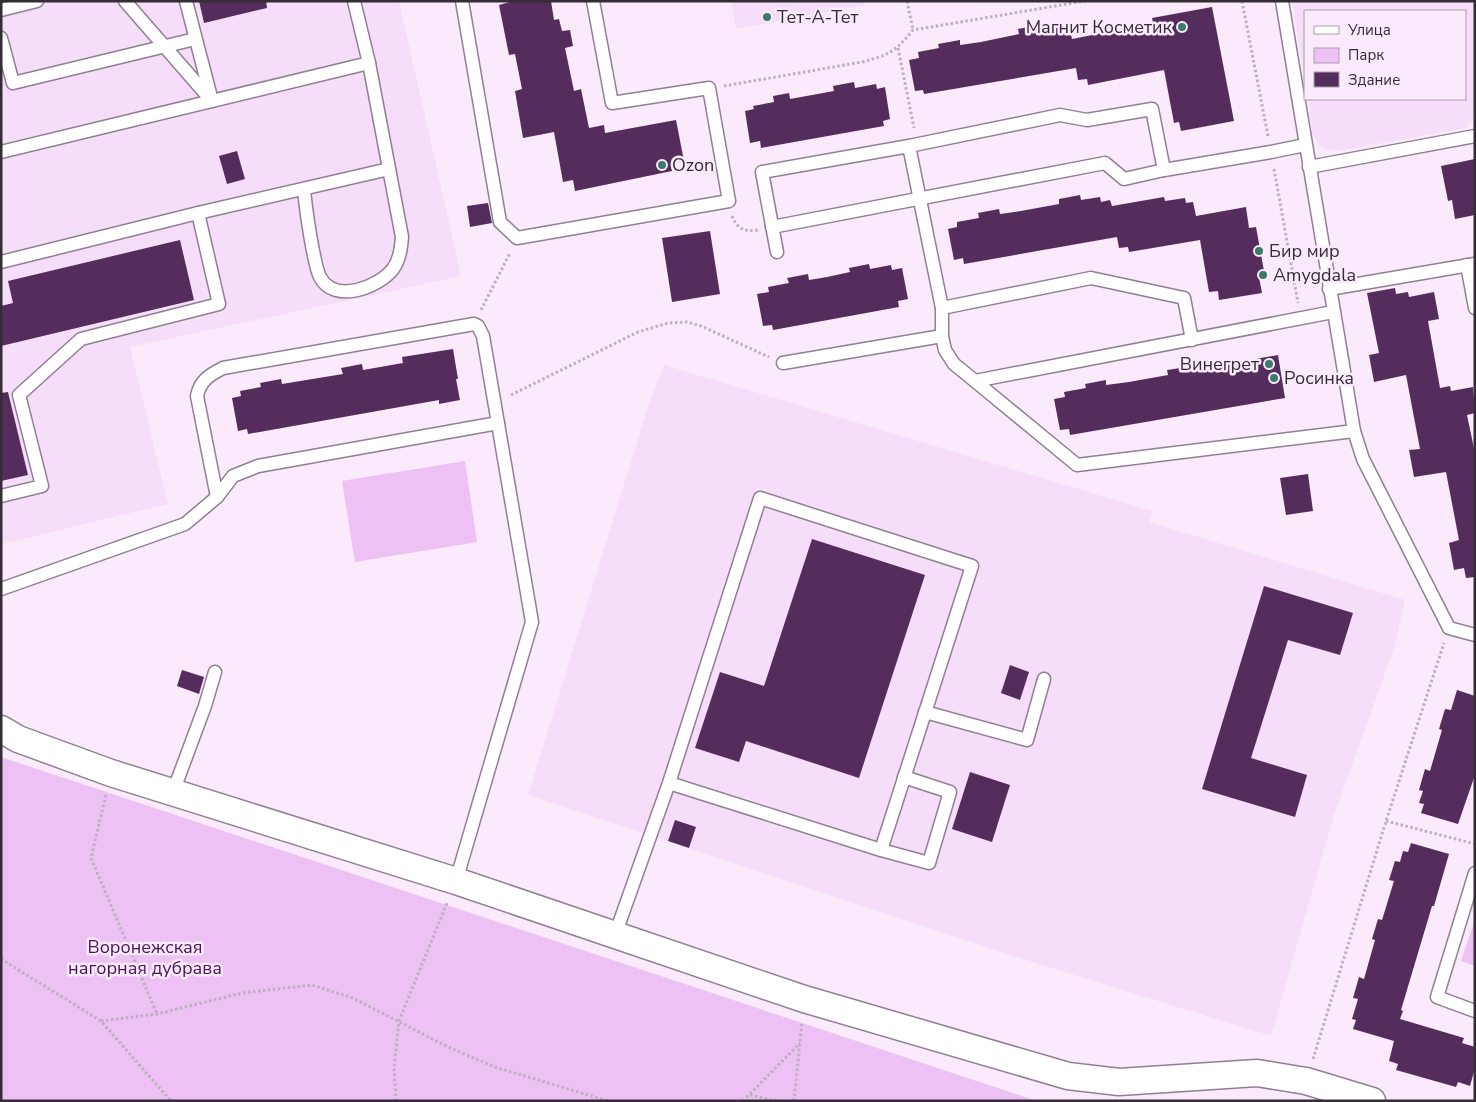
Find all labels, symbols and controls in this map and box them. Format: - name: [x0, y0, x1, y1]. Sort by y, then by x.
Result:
- place label: Тет-А-Тет: [777, 5, 858, 29]
- legend: [1304, 10, 1466, 100]
- marker: Тет-А-Тет: [761, 11, 773, 23]
- place label: Магнит Косметик: [1026, 15, 1173, 39]
- text: Улица: [1347, 20, 1391, 40]
- marker: Магнит Косметик: [1176, 21, 1188, 33]
- text: Парк: [1348, 45, 1384, 65]
- text: Здание: [1348, 70, 1400, 90]
- place label: Ozon: [672, 153, 714, 177]
- marker: Ozon: [656, 159, 668, 171]
- place label: Бир мир: [1269, 239, 1340, 263]
- marker: Бир мир: [1253, 245, 1265, 257]
- place label: Amygdala: [1273, 263, 1356, 287]
- marker: Amygdala: [1257, 269, 1269, 281]
- place label: Винегрет: [1180, 352, 1259, 376]
- marker: Винегрет: [1263, 358, 1275, 370]
- place label: Росинка: [1284, 366, 1354, 390]
- marker: Росинка: [1268, 372, 1280, 384]
- park label: Воронежская нагорная дубрава: [68, 935, 222, 980]

